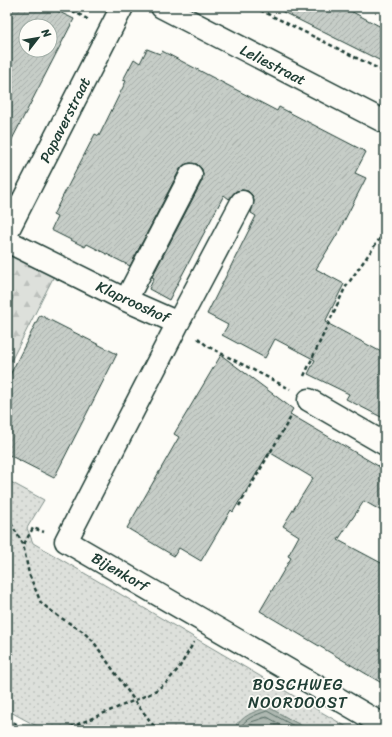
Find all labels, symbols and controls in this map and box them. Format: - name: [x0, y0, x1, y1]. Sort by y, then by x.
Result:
- north arrow: [18, 18, 58, 58]
- text: N: [36, 24, 56, 42]
- street label: Leliestraat: [235, 37, 311, 93]
- street label: Papaverstraat: [32, 72, 98, 168]
- street label: Klaprooshof: [92, 274, 176, 331]
- street label: Bijenkorf: [87, 545, 155, 600]
- district label: BOSCHWEG NOORDOOST: [248, 670, 348, 717]

